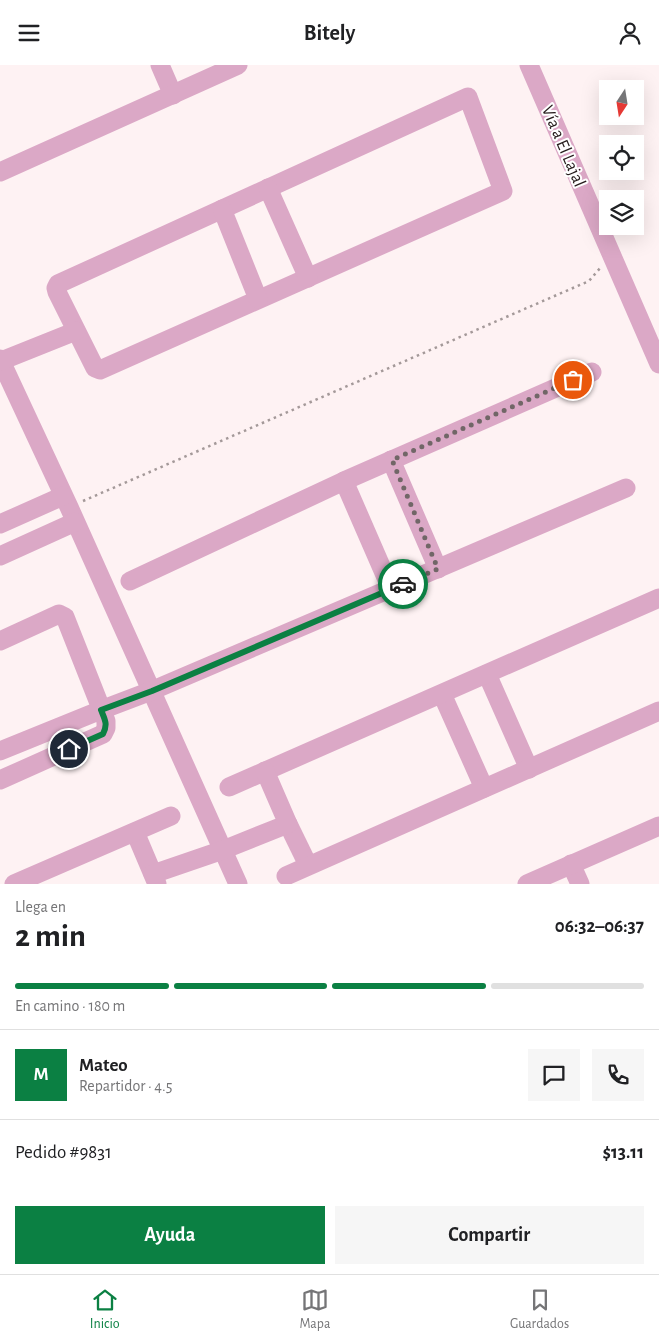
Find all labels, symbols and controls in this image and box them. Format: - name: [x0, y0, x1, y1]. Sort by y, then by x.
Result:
- icon: menu: [15, 19, 43, 47]
- icon: person: [616, 19, 644, 47]
- text: Bitely: [304, 22, 355, 44]
- north arrow: [599, 80, 644, 125]
- map controls: [599, 80, 644, 235]
- street label: Vía a El Lajal: [538, 103, 588, 190]
- button: locate: [599, 135, 644, 180]
- button: layers: [599, 190, 644, 235]
- pin: [552, 359, 594, 401]
- icon: bag: [559, 366, 587, 394]
- courier: [378, 559, 428, 609]
- icon: car: [389, 570, 417, 598]
- pin: [48, 728, 90, 770]
- icon: home: [55, 735, 83, 763]
- text: Llega en: [15, 899, 66, 915]
- text: 06:32–06:37: [555, 917, 644, 936]
- text: 2 min: [15, 920, 86, 952]
- text: En camino · 180 m: [15, 998, 125, 1014]
- button: chat: [528, 1049, 580, 1101]
- button: phone: [592, 1049, 644, 1101]
- text: Mateo: [79, 1056, 128, 1075]
- text: M: [33, 1065, 49, 1084]
- text: Repartidor · 4.5: [79, 1078, 172, 1094]
- text: Pedido #9831: [15, 1143, 112, 1162]
- text: $13.11: [602, 1143, 644, 1162]
- button: Ayuda: [15, 1206, 325, 1264]
- button: Compartir: [335, 1206, 644, 1264]
- tab: Inicio: [90, 1286, 120, 1333]
- tab: Mapa: [299, 1286, 330, 1333]
- tab: Guardados: [510, 1286, 569, 1333]

